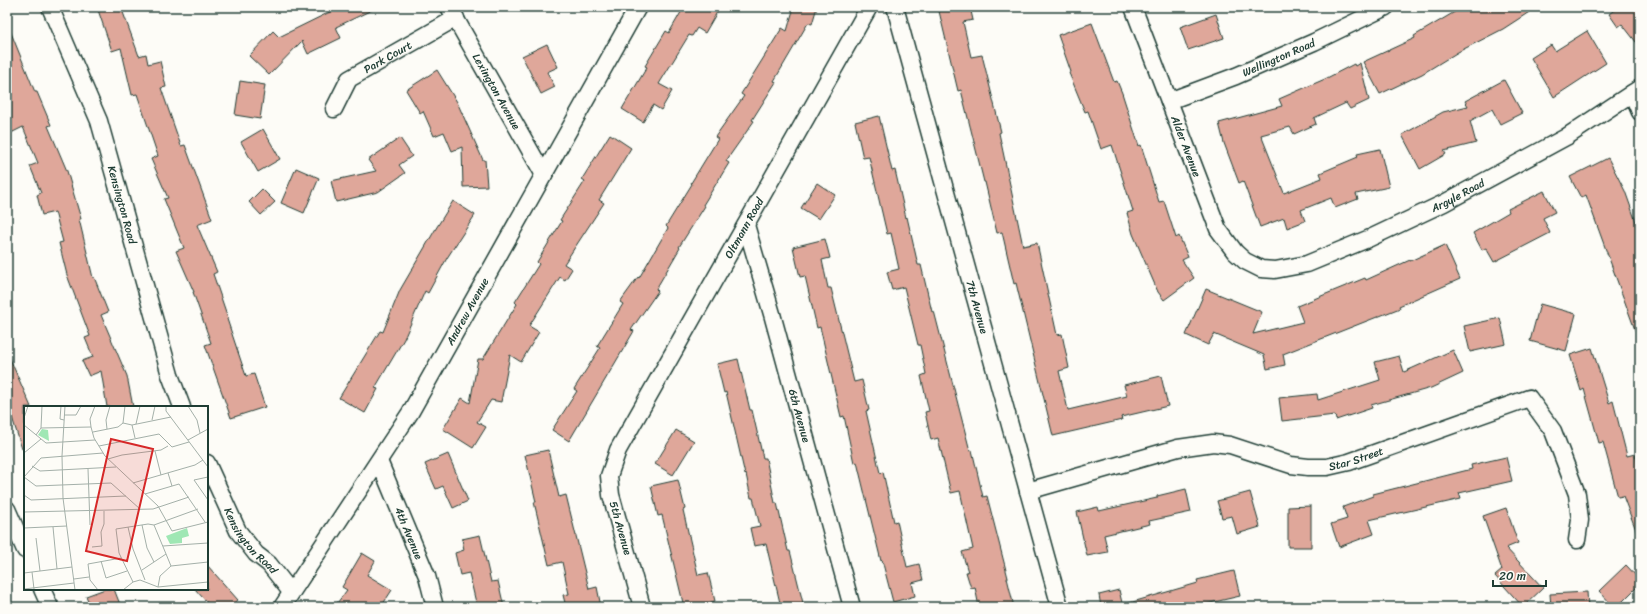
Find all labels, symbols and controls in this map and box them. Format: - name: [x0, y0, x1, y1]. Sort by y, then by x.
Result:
- street label: Wellington Road: [1239, 33, 1319, 82]
- street label: Park Court: [360, 36, 416, 79]
- street label: Lexington Avenue: [467, 50, 526, 134]
- street label: Alder Avenue: [1165, 112, 1206, 180]
- street label: Kensington Road: [102, 163, 142, 247]
- street label: Argyle Road: [1427, 173, 1489, 218]
- street label: Oltmann Road: [719, 193, 770, 262]
- street label: Andrew Avenue: [440, 274, 494, 350]
- street label: 7th Avenue: [961, 278, 994, 337]
- street label: 6th Avenue: [783, 387, 816, 445]
- inset map: [24, 406, 208, 590]
- street label: Star Street: [1327, 441, 1386, 476]
- street label: 5th Avenue: [604, 499, 637, 558]
- street label: Kensington Road: [218, 504, 283, 579]
- street label: 4th Avenue: [389, 504, 428, 563]
- scale bar: [1493, 562, 1546, 588]
- text: 20 m: [1499, 565, 1526, 587]

